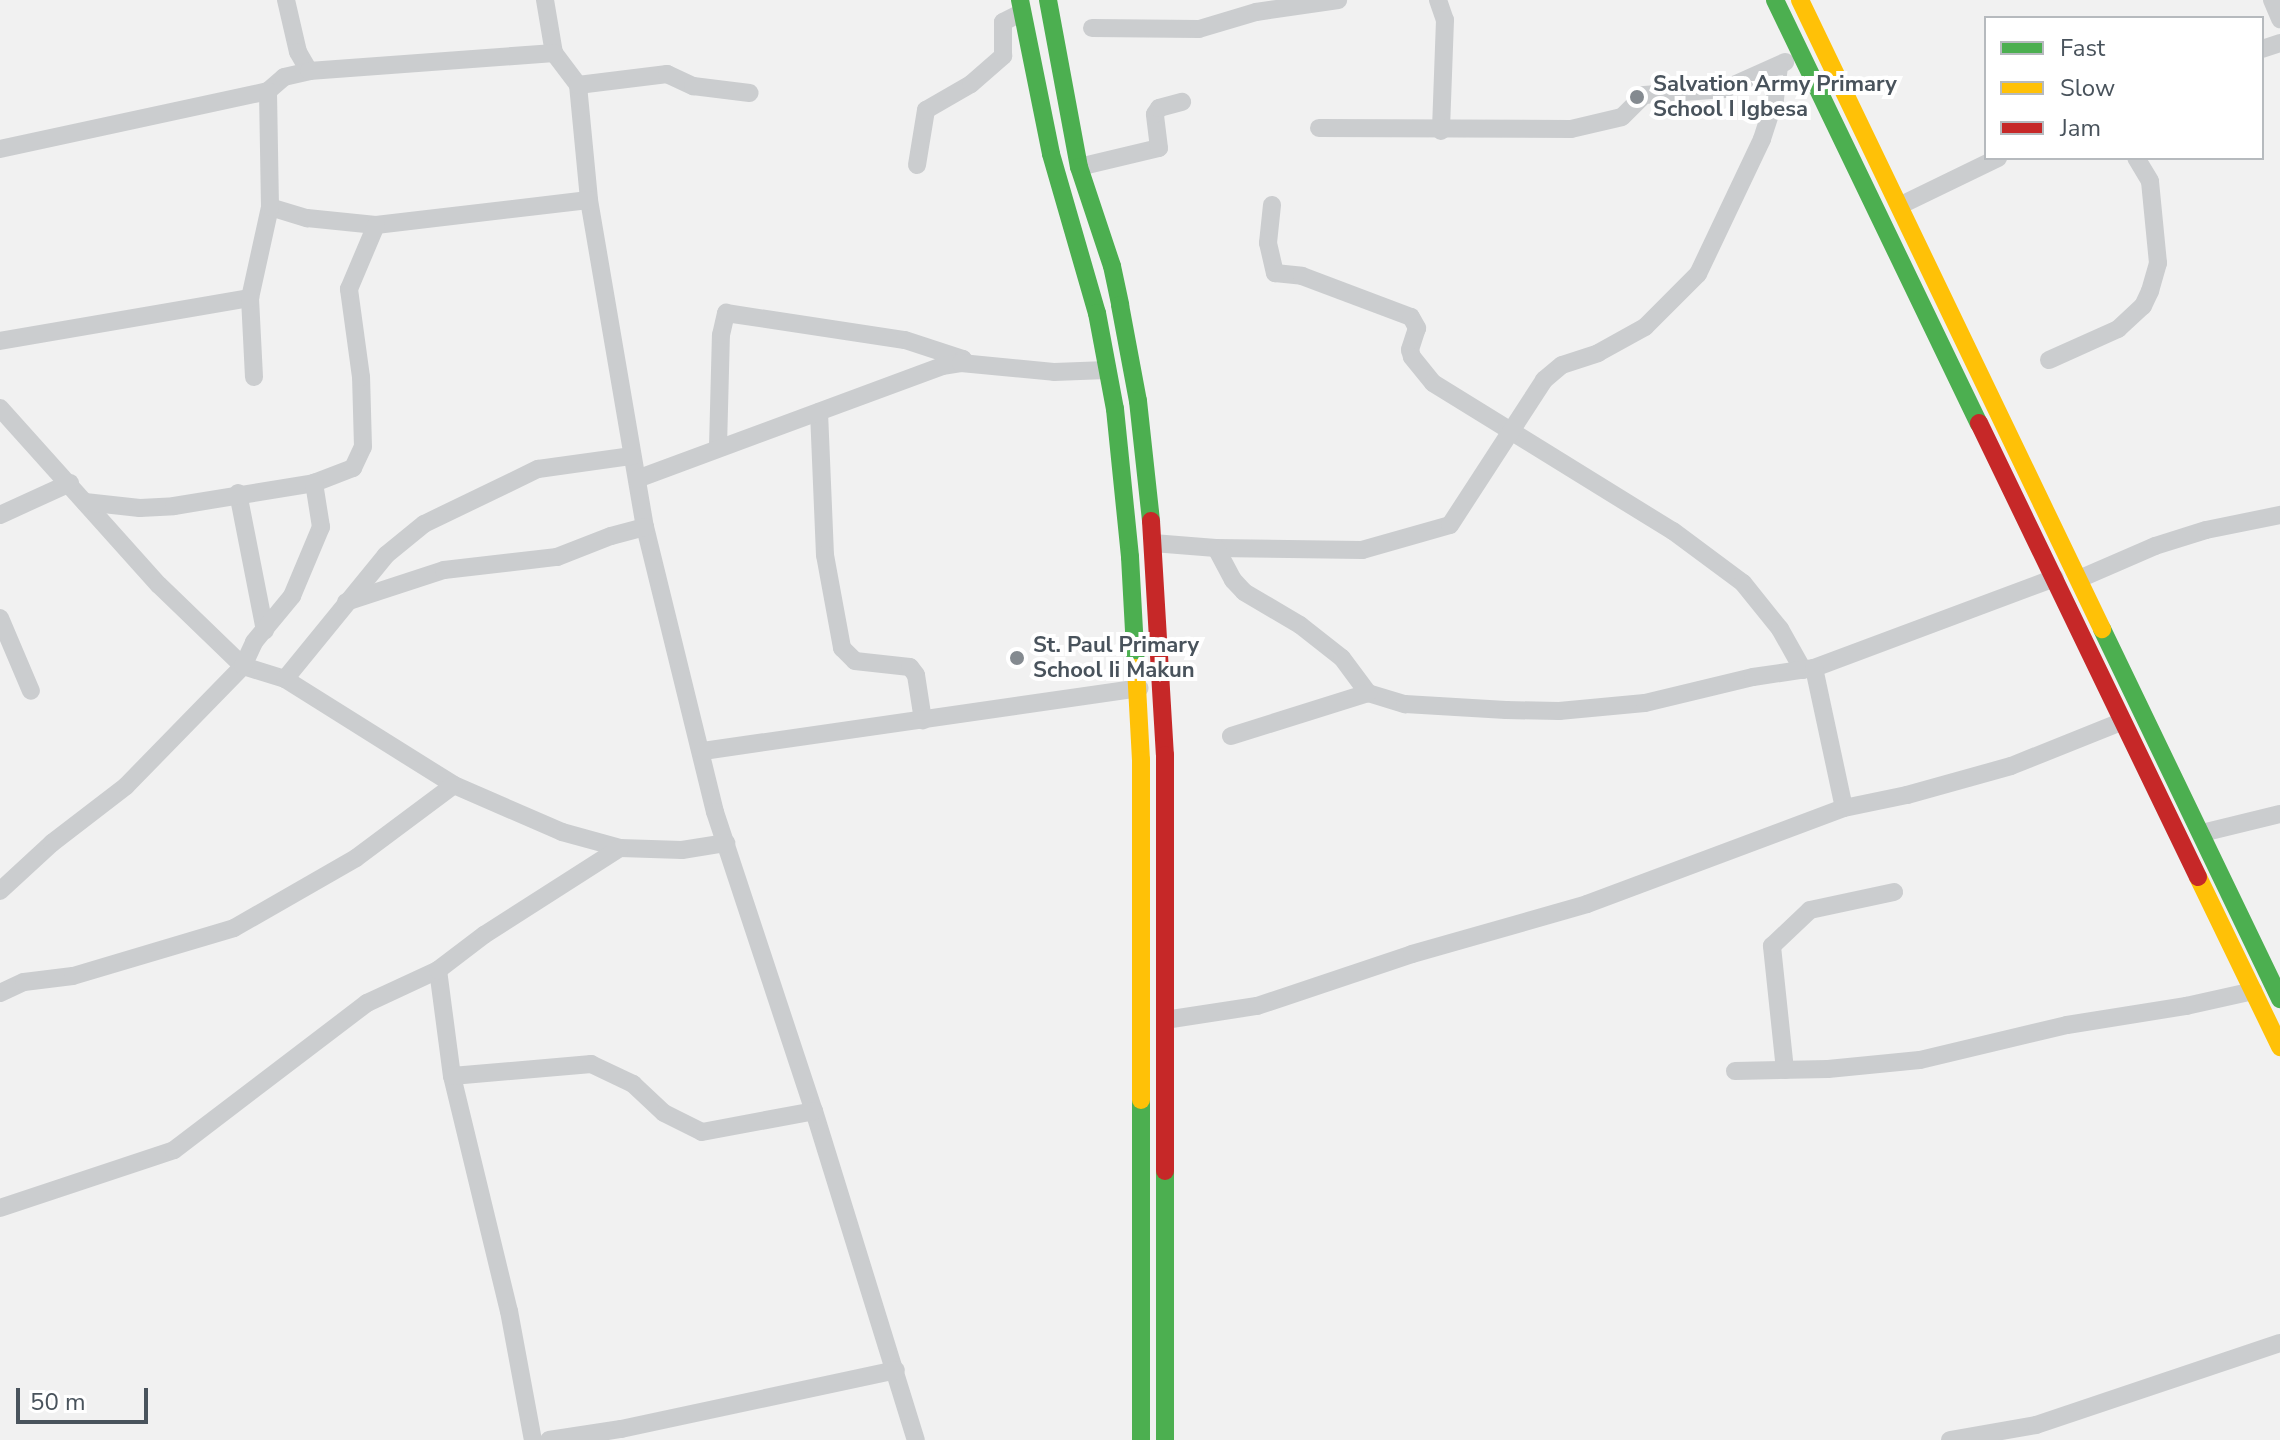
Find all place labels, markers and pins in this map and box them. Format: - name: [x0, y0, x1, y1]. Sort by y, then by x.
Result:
- place label: Salvation Army Primary School I Igbesa: [1653, 71, 1897, 122]
- marker: Salvation Army Primary School I Igbesa: [1628, 88, 1646, 106]
- place label: St. Paul Primary School Ii Makun: [1033, 632, 1199, 684]
- marker: St. Paul Primary School Ii Makun: [1008, 649, 1026, 667]

